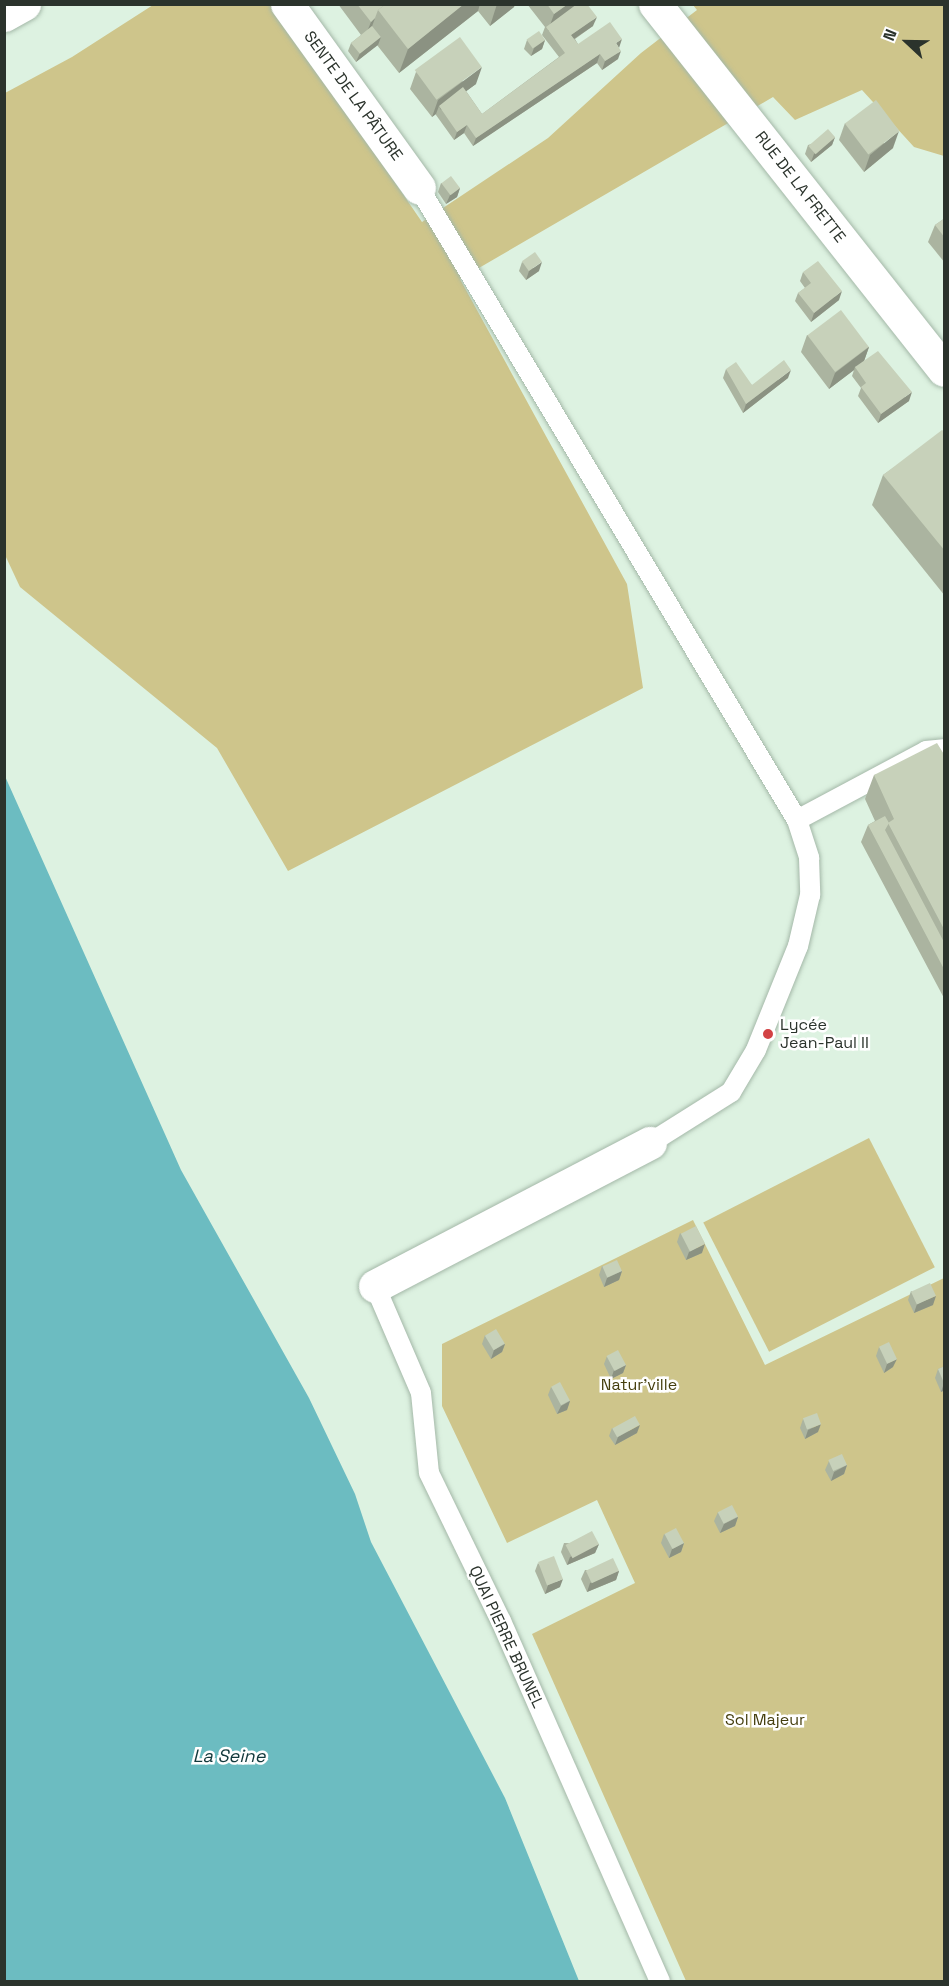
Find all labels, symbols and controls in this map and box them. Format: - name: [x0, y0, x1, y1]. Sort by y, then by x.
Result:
- north arrow: [877, 12, 937, 72]
- text: N: [878, 26, 902, 44]
- street label: SENTE DE LA PÂTURE: [300, 28, 406, 164]
- street label: RUE DE LA FRETTE: [751, 127, 849, 247]
- place label: Lycée Jean-Paul II: [780, 1015, 869, 1053]
- marker: Lycée Jean-Paul II: [761, 1027, 775, 1041]
- park label: Natur'ville: [601, 1375, 677, 1395]
- street label: QUAI PIERRE BRUNEL: [465, 1563, 547, 1711]
- park label: Sol Majeur: [725, 1710, 805, 1730]
- water label: La Seine: [193, 1745, 265, 1767]

